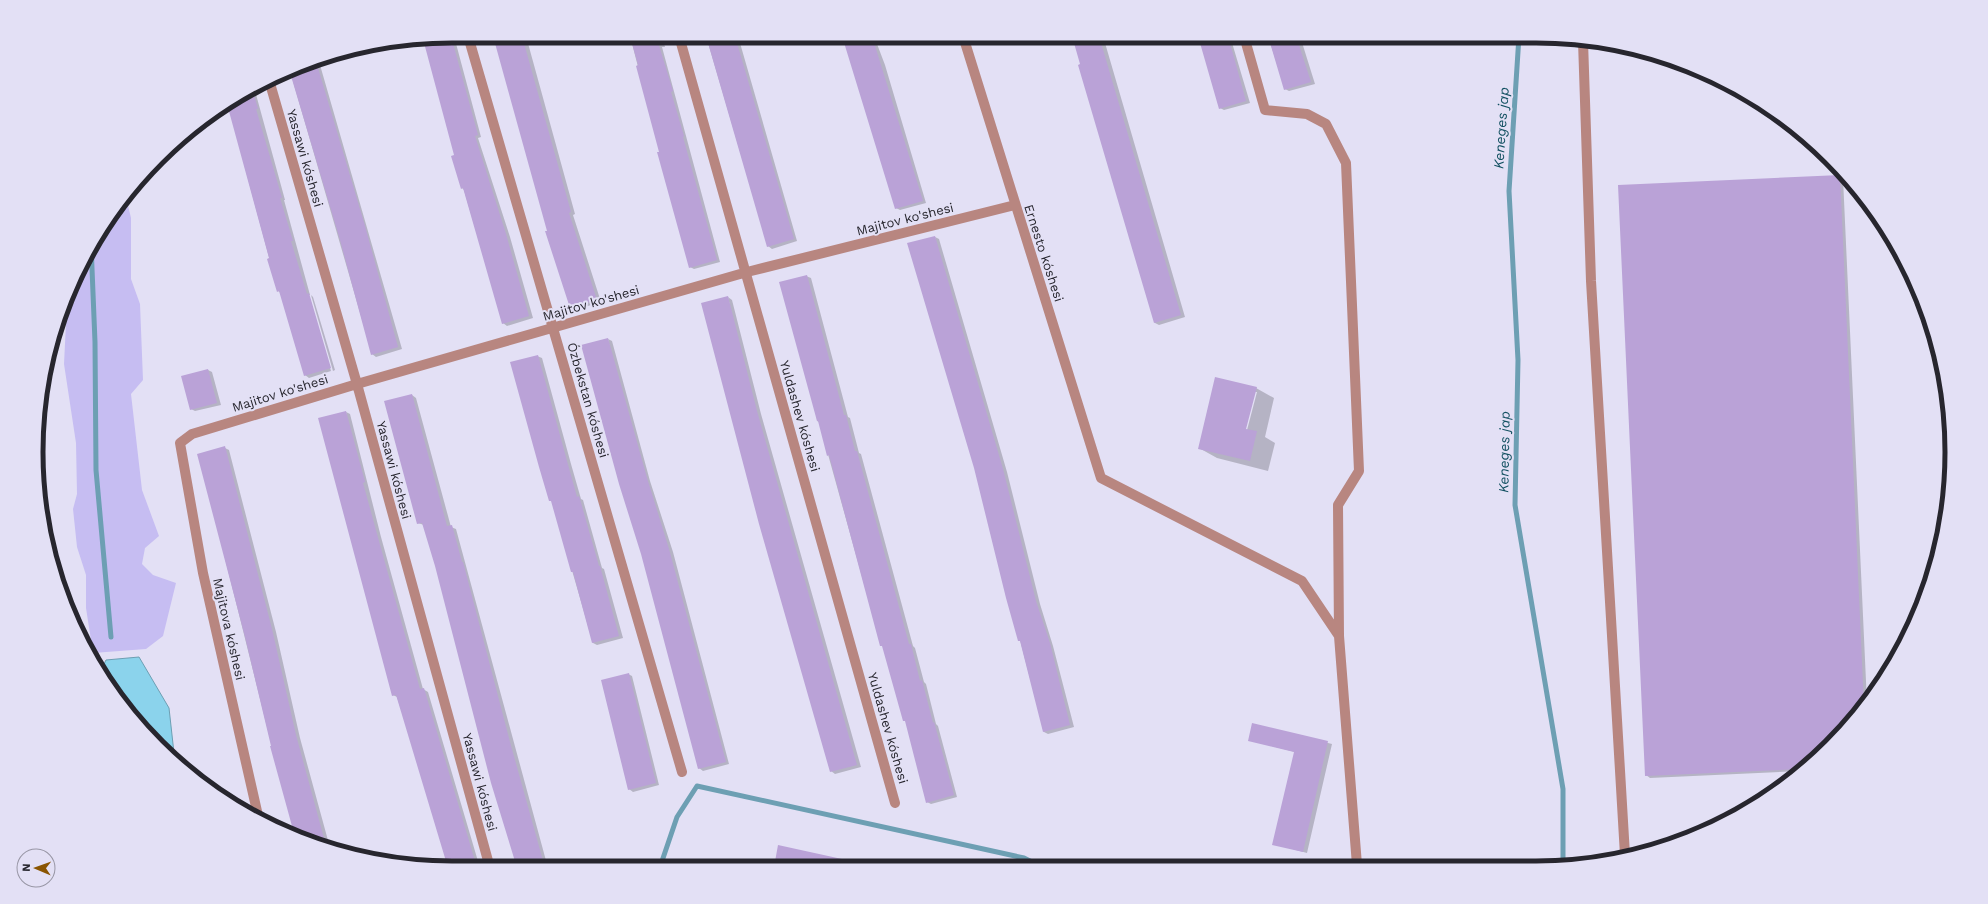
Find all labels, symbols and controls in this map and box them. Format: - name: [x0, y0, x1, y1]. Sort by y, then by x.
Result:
- water label: Keneges jap: [1490, 87, 1512, 169]
- street label: Yassawi kóshesi: [284, 107, 326, 209]
- street label: Majitov ko'shesi: [855, 200, 955, 238]
- street label: Ernesto kóshesi: [1021, 202, 1067, 304]
- street label: Majitov ko'shesi: [541, 282, 641, 324]
- street label: Ózbekstan kóshesi: [564, 340, 613, 459]
- street label: Yuldashev kóshesi: [777, 359, 823, 473]
- street label: Majitov ko'shesi: [230, 371, 330, 415]
- water label: Keneges jap: [1495, 411, 1513, 493]
- street label: Yassawi kóshesi: [374, 419, 414, 521]
- street label: Majitova kóshesi: [210, 577, 248, 681]
- street label: Yuldashev kóshesi: [865, 671, 911, 785]
- street label: Yassawi kóshesi: [460, 731, 500, 833]
- north arrow: [16, 848, 56, 888]
- text: N: [20, 863, 33, 872]

